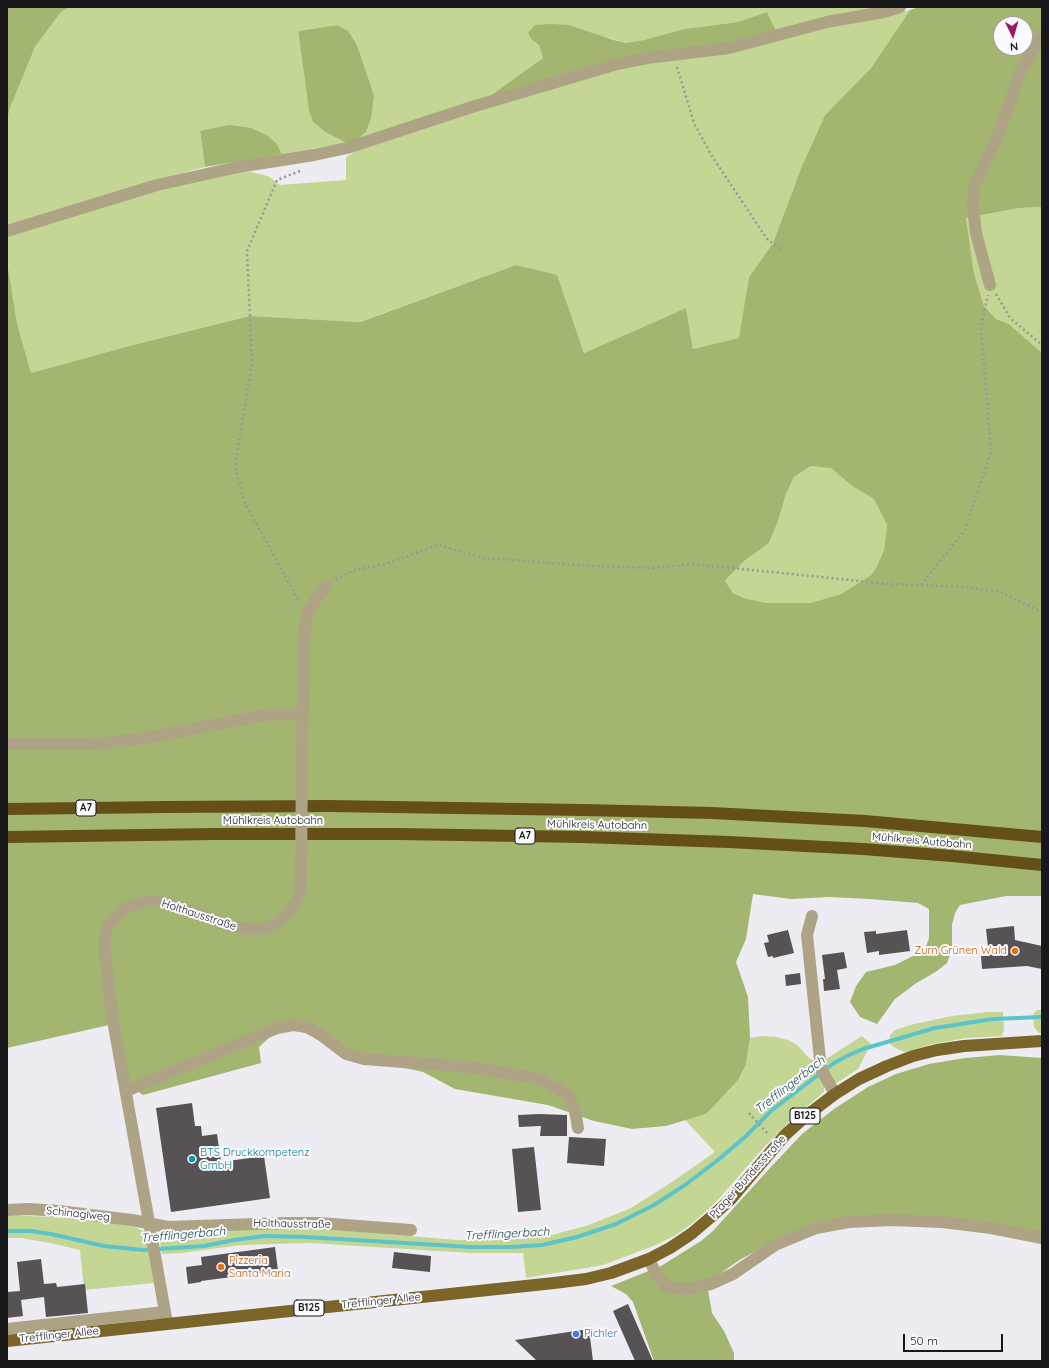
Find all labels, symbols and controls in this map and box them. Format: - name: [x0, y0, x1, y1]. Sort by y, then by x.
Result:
- north arrow: [993, 16, 1033, 56]
- text: N: [1009, 40, 1019, 54]
- road number: A7: [76, 800, 96, 816]
- street label: Mühlkreis Autobahn: [223, 814, 323, 828]
- street label: Mühlkreis Autobahn: [547, 818, 647, 832]
- road number: A7: [515, 828, 535, 844]
- street label: Mühlkreis Autobahn: [871, 830, 973, 852]
- street label: Holthausstraße: [160, 897, 238, 933]
- place label: Zum Grünen Wald: [914, 944, 1007, 958]
- marker: Zum Grünen Wald: [1010, 946, 1020, 956]
- water label: Trefflingerbach: [752, 1053, 828, 1117]
- road number: B125: [790, 1108, 820, 1124]
- street label: Prager Bundesstraße: [707, 1133, 789, 1221]
- place label: BTS Druckkompetenz GmbH: [200, 1146, 309, 1172]
- marker: BTS Druckkompetenz GmbH: [187, 1154, 197, 1164]
- street label: Schinaglweg: [45, 1204, 111, 1224]
- street label: Holthausstraße: [253, 1217, 331, 1231]
- water label: Trefflingerbach: [140, 1224, 226, 1246]
- water label: Trefflingerbach: [464, 1225, 550, 1243]
- place label: Pizzeria Santa Maria: [229, 1254, 291, 1280]
- marker: Pizzeria Santa Maria: [216, 1262, 226, 1272]
- street label: Trefflinger Allee: [341, 1290, 421, 1312]
- road number: B125: [294, 1300, 324, 1316]
- street label: Trefflinger Allee: [19, 1324, 99, 1346]
- scale bar: [905, 1326, 1005, 1352]
- place label: Pichler: [584, 1327, 618, 1341]
- marker: Pichler: [571, 1329, 581, 1339]
- text: 50 m: [910, 1333, 938, 1348]

